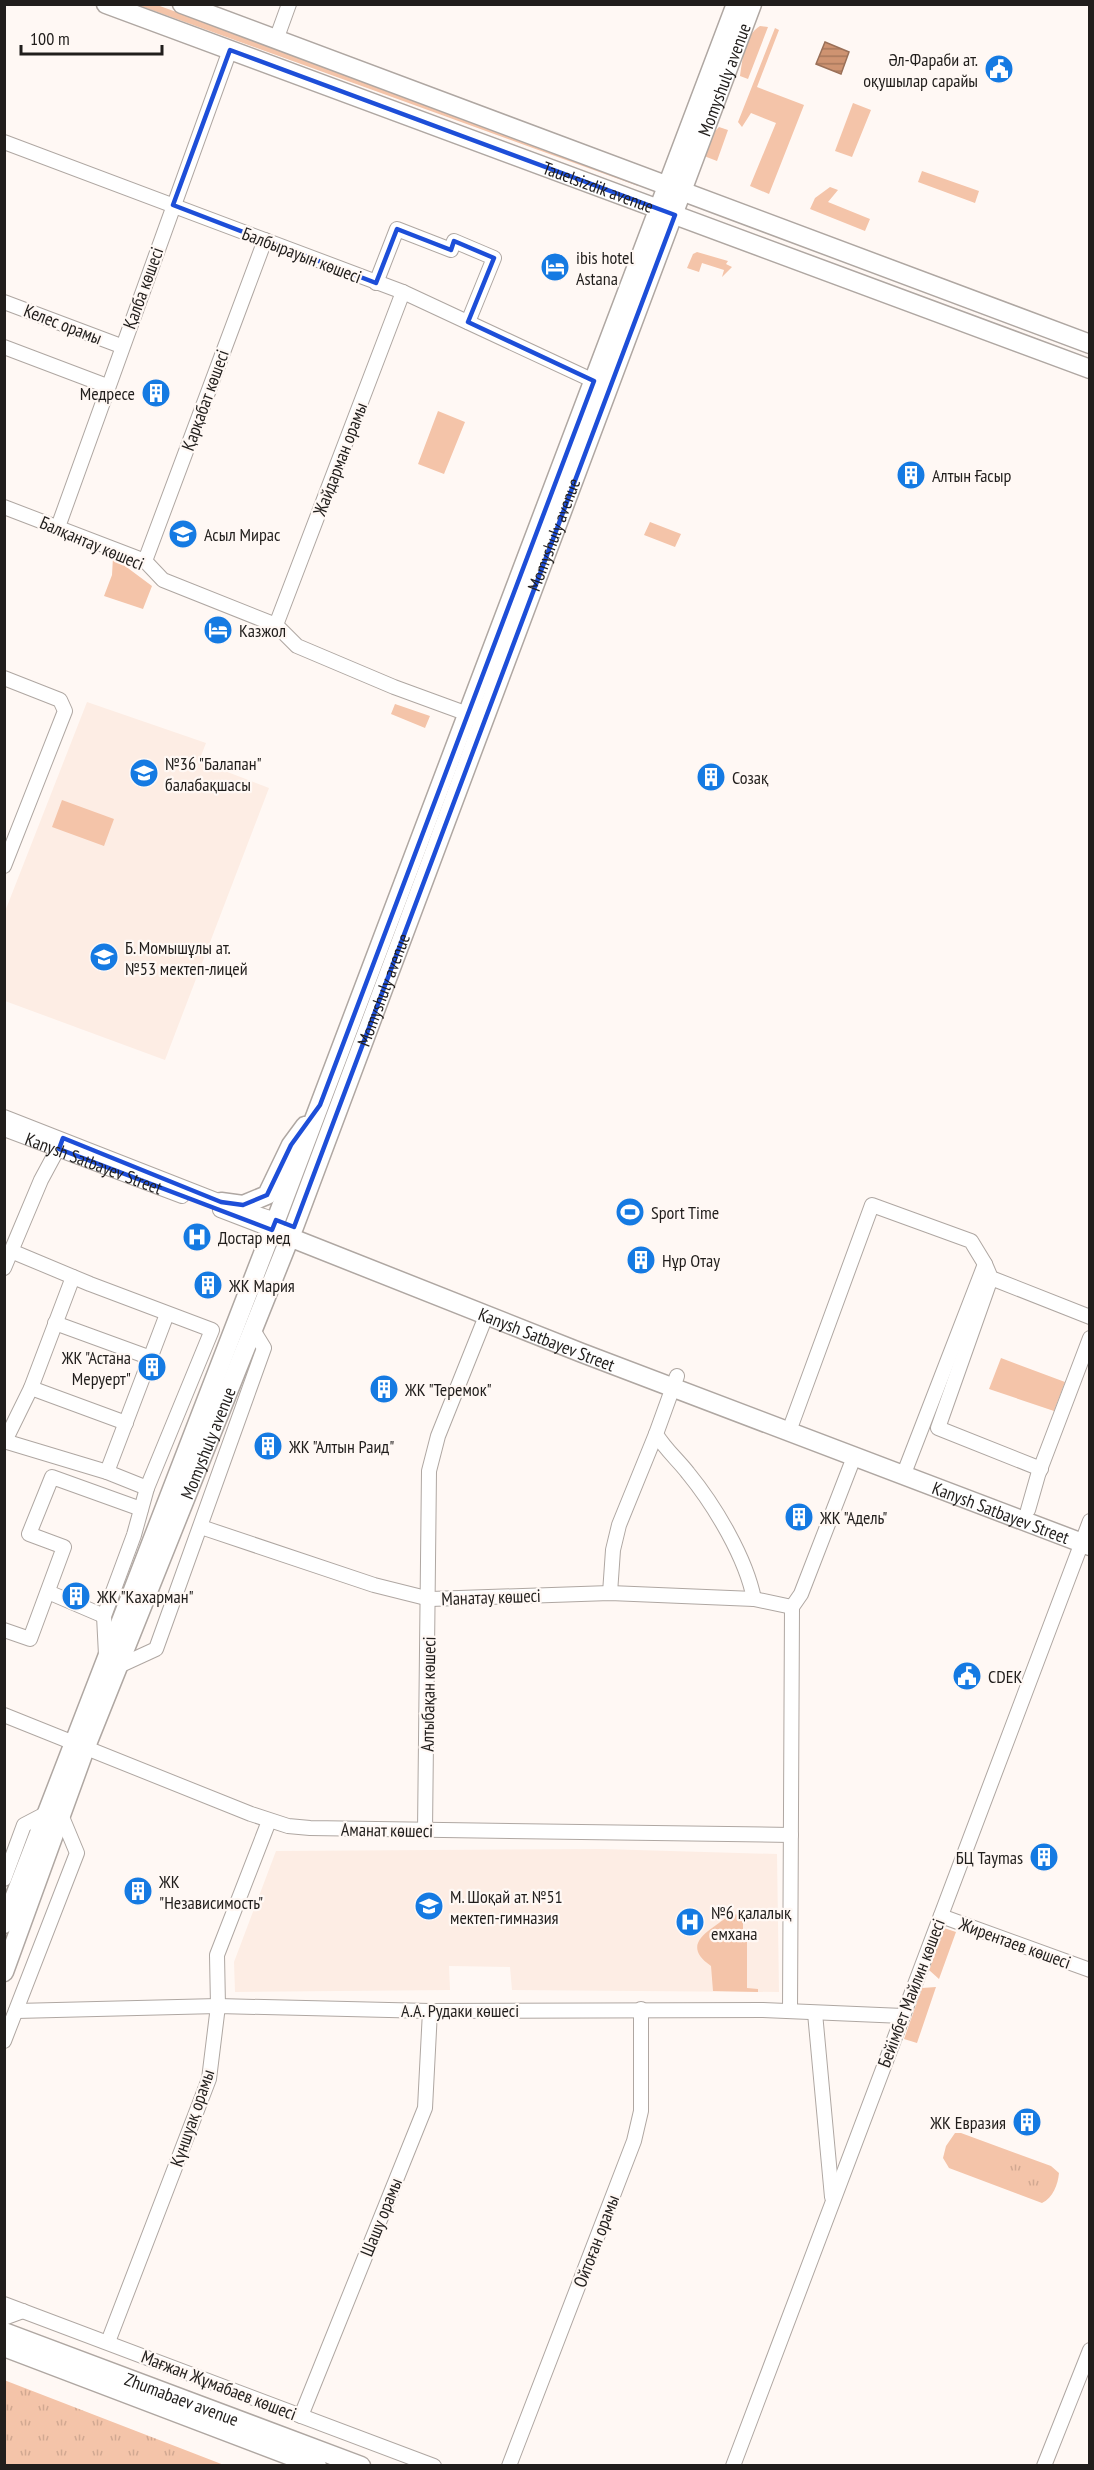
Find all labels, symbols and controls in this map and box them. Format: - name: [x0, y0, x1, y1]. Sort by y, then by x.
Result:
- scale bar: [21, 18, 162, 56]
- street label: Momyshuly avenue: [692, 20, 755, 139]
- text: 100 m: [30, 27, 70, 50]
- place label: Әл-Фараби ат. оқушылар сарайы: [863, 48, 978, 92]
- public building icon: Әл-Фараби ат. оқушылар сарайы: [983, 53, 1015, 85]
- street label: Tauelsizdik avenue: [540, 156, 657, 218]
- street label: Балбырауын көшесі: [239, 222, 365, 288]
- street label: Қалба көшесі: [118, 244, 168, 332]
- place label: ibis hotel Astana: [576, 246, 634, 290]
- hotel icon: ibis hotel Astana: [539, 251, 571, 283]
- street label: Келес орамы: [21, 299, 105, 349]
- street label: Қарқабат көшесі: [176, 346, 234, 454]
- building icon: Медресе: [140, 377, 172, 409]
- place label: Медресе: [80, 382, 135, 405]
- street label: Жайдарман орамы: [307, 399, 372, 520]
- building icon: Алтын Ғасыр: [895, 459, 927, 491]
- place label: Алтын Ғасыр: [932, 464, 1011, 487]
- street label: Momyshuly avenue: [522, 475, 585, 594]
- street label: Балқантау көшесі: [36, 511, 148, 575]
- school or university icon: Асыл Мирас: [167, 518, 199, 550]
- place label: Асыл Мирас: [204, 523, 281, 546]
- hotel icon: Казжол: [202, 614, 234, 646]
- place label: Казжол: [239, 619, 286, 642]
- place label: №36 "Балапан" балабақшасы: [165, 752, 262, 796]
- school or university icon: №36 "Балапан" балабақшасы: [128, 757, 160, 789]
- building icon: Созақ: [695, 761, 727, 793]
- place label: Созақ: [732, 766, 769, 789]
- street label: Momyshuly avenue: [351, 930, 414, 1049]
- place label: Б. Момышұлы ат. №53 мектеп-лицей: [125, 936, 248, 980]
- school or university icon: Б. Момышұлы ат. №53 мектеп-лицей: [88, 941, 120, 973]
- street label: Kanysh Satbayev Street: [22, 1127, 166, 1199]
- sports icon: Sport Time: [614, 1196, 646, 1228]
- place label: Sport Time: [651, 1201, 719, 1224]
- hospital icon: Достар мед: [181, 1221, 213, 1253]
- place label: Достар мед: [218, 1226, 291, 1249]
- building icon: Нұр Отау: [625, 1244, 657, 1276]
- place label: Нұр Отау: [662, 1249, 720, 1272]
- building icon: ЖК Мария: [192, 1269, 224, 1301]
- place label: ЖК Мария: [228, 1274, 295, 1297]
- street label: Kanysh Satbayev Street: [475, 1302, 618, 1376]
- place label: ЖК "Астана Меруерт": [61, 1346, 131, 1390]
- building icon: ЖК "Астана Меруерт": [136, 1351, 168, 1383]
- building icon: ЖК "Теремок": [368, 1373, 400, 1405]
- place label: ЖК "Теремок": [404, 1378, 492, 1401]
- street label: Momyshuly avenue: [175, 1384, 240, 1502]
- building icon: ЖК "Алтын Раид": [252, 1430, 284, 1462]
- place label: ЖК "Алтын Раид": [288, 1435, 394, 1458]
- street label: Kanysh Satbayev Street: [929, 1476, 1073, 1549]
- building icon: ЖК "Адель": [783, 1501, 815, 1533]
- place label: ЖК "Адель": [819, 1506, 887, 1529]
- building icon: ЖК "Кахарман": [60, 1580, 92, 1612]
- street label: Манатау көшесі: [441, 1584, 541, 1610]
- place label: ЖК "Кахарман": [96, 1585, 194, 1608]
- street label: Алтыбақан көшесі: [415, 1636, 441, 1752]
- public building icon: CDEK: [951, 1660, 983, 1692]
- place label: CDEK: [988, 1665, 1022, 1688]
- street label: Аманат көшесі: [341, 1818, 433, 1842]
- building icon: БЦ Taymas: [1028, 1841, 1060, 1873]
- place label: БЦ Taymas: [956, 1846, 1023, 1869]
- place label: ЖК "Независимость": [158, 1870, 263, 1914]
- building icon: ЖК "Независимость": [122, 1875, 154, 1907]
- place label: М. Шоқай ат. №51 мектеп-гимназия: [450, 1885, 563, 1929]
- school or university icon: М. Шоқай ат. №51 мектеп-гимназия: [413, 1890, 445, 1922]
- place label: №6 қалалық емхана: [711, 1901, 792, 1945]
- hospital icon: №6 қалалық емхана: [674, 1906, 706, 1938]
- street label: Жирентаев көшесі: [955, 1912, 1074, 1974]
- street label: Бейімбет Майлин көшесі: [872, 1915, 950, 2071]
- street label: А.А. Рудаки көшесі: [401, 1999, 519, 2022]
- street label: Күншуақ орамы: [165, 2066, 219, 2170]
- building icon: ЖК Евразия: [1011, 2106, 1043, 2138]
- place label: ЖК Евразия: [929, 2111, 1006, 2134]
- street label: Шашу орамы: [355, 2174, 407, 2260]
- street label: Ойтоған орамы: [568, 2191, 624, 2291]
- street label: Мағжан Жұмабаев көшесі: [138, 2345, 300, 2425]
- street label: Zhumabaev avenue: [122, 2367, 242, 2431]

